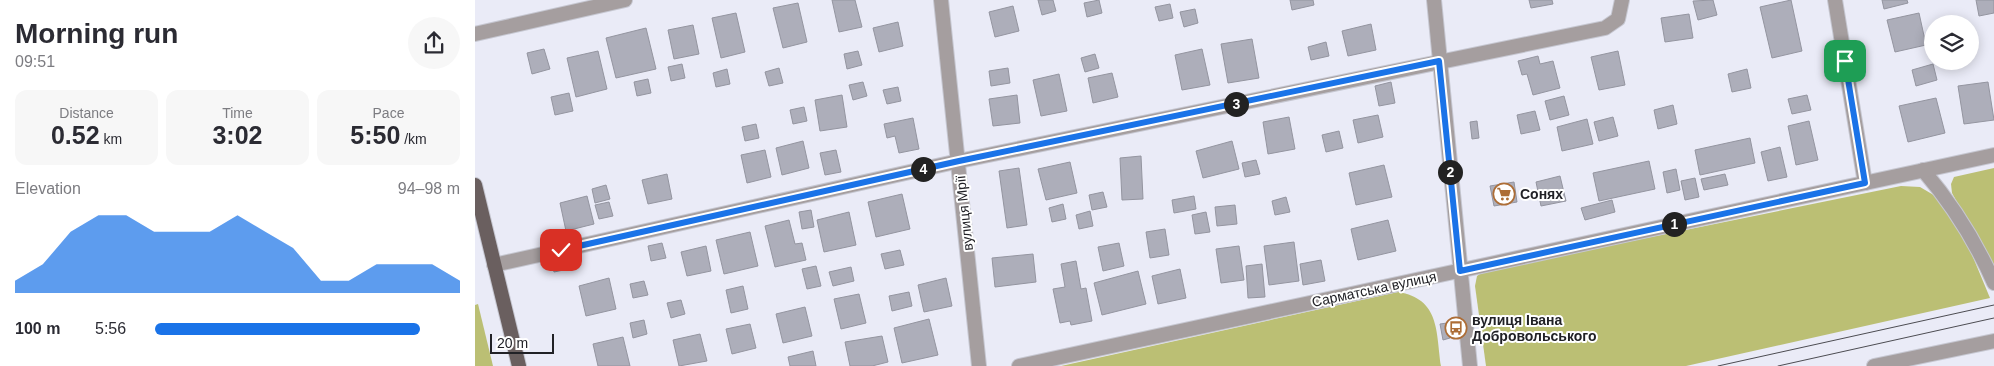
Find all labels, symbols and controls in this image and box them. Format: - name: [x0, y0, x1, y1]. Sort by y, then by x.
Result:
- map controls: [1924, 15, 1979, 70]
- button: layers: [1924, 15, 1979, 70]
- button: share: [408, 17, 460, 69]
- text: Morning run: [15, 18, 178, 49]
- pin: [1824, 40, 1866, 82]
- icon: arrive: [1831, 47, 1859, 75]
- text: 09:51: [15, 53, 55, 70]
- pin: 3: [1223, 92, 1249, 116]
- text: 3: [1233, 96, 1240, 112]
- text: Distance: [59, 105, 114, 121]
- text: Time: [222, 105, 253, 121]
- text: Pace: [373, 105, 404, 121]
- text: 0.52: [51, 121, 100, 149]
- text: 3:02: [212, 121, 263, 149]
- text: 5:50: [350, 121, 400, 149]
- text: km: [100, 131, 122, 147]
- text: /km: [400, 131, 427, 147]
- pin: 4: [911, 156, 935, 182]
- pin: 2: [1437, 160, 1463, 184]
- text: 4: [920, 161, 927, 177]
- text: 2: [1447, 164, 1454, 180]
- street label: вулиця Мрії: [952, 174, 976, 252]
- text: Elevation: [15, 180, 81, 197]
- text: 94–98 m: [398, 180, 460, 197]
- supermarket icon: Сонях: [1492, 182, 1516, 206]
- place label: Сонях: [1520, 186, 1563, 202]
- pin: 1: [1661, 212, 1687, 236]
- text: 1: [1671, 216, 1678, 232]
- pin: [540, 229, 582, 271]
- icon: check: [547, 236, 575, 264]
- street label: Сарматська вулиця: [1310, 268, 1438, 310]
- place label: вулиця Івана Добровольського: [1472, 312, 1597, 344]
- bus stop icon: вулиця Івана Добровольського: [1444, 316, 1468, 340]
- text: 100 m: [15, 320, 60, 337]
- text: 5:56: [95, 320, 126, 337]
- scale bar: [490, 331, 554, 354]
- text: 20 m: [497, 335, 528, 351]

